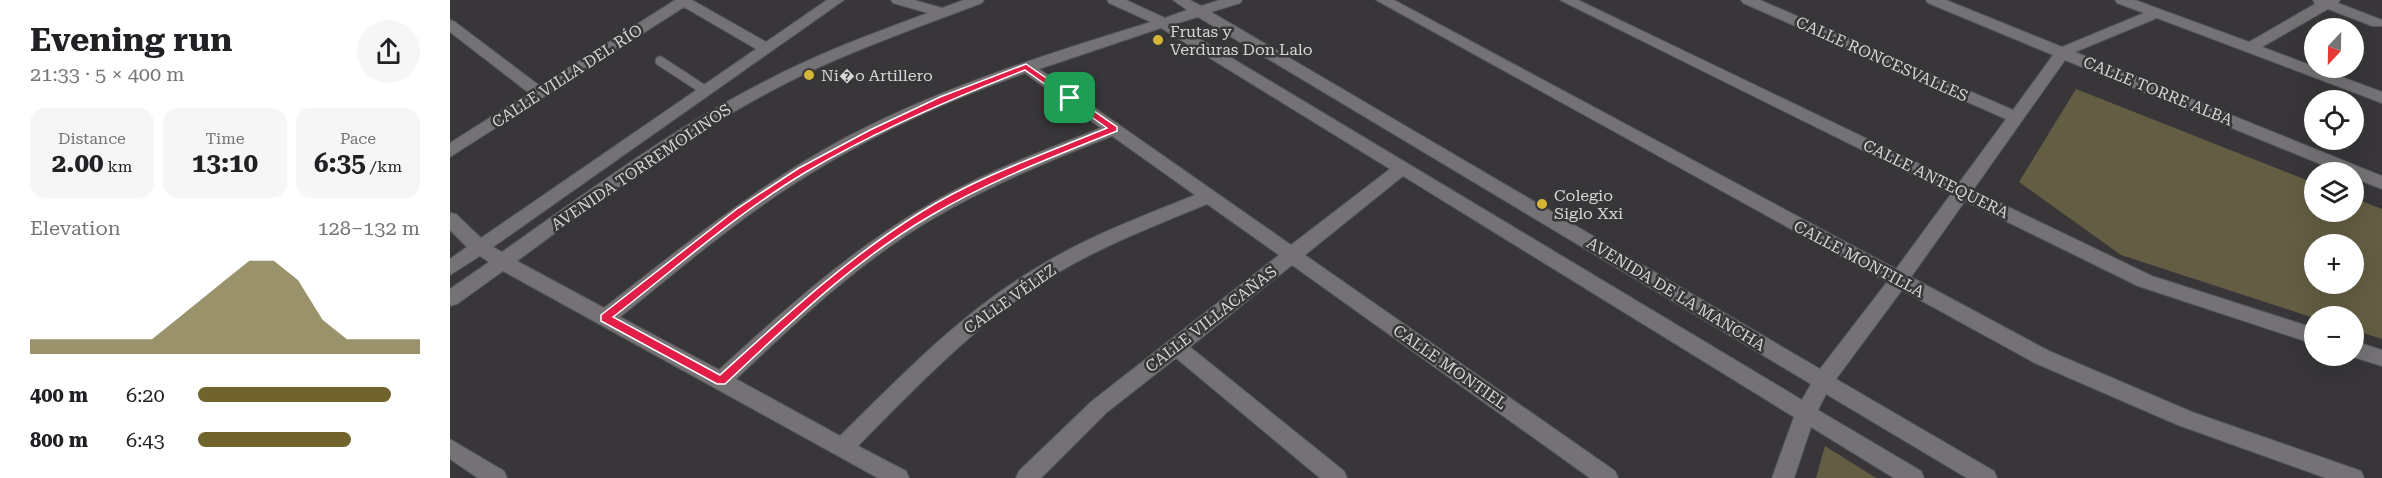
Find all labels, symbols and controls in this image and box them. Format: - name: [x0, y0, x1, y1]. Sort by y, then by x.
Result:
- street label: CALLE RONCESVALLES: [1793, 12, 1971, 106]
- north arrow: [2304, 18, 2364, 78]
- map controls: [2304, 18, 2364, 366]
- text: Evening run: [30, 20, 232, 59]
- button: share: [357, 20, 420, 83]
- street label: CALLE VILLA DEL RÍO: [488, 20, 646, 132]
- place label: Frutas y Verduras Don Lalo: [1170, 22, 1313, 59]
- marker: Frutas y Verduras Don Lalo: [1151, 33, 1165, 47]
- street label: CALLE TORRE ALBA: [2081, 52, 2236, 130]
- text: 21:33 · 5 × 400 m: [30, 62, 185, 86]
- place label: Ni�o Artillero: [821, 66, 933, 85]
- marker: Ni�o Artillero: [802, 68, 816, 82]
- pin: [1044, 72, 1095, 123]
- icon: arrive: [1053, 81, 1086, 114]
- button: locate: [2304, 90, 2364, 150]
- street label: AVENIDA TORREMOLINOS: [548, 100, 734, 234]
- text: Distance: [58, 129, 126, 148]
- text: Time: [205, 129, 245, 148]
- text: Pace: [340, 129, 376, 148]
- street label: CALLE ANTEQUERA: [1860, 135, 2013, 223]
- text: 2.00: [52, 148, 104, 178]
- text: 13:10: [192, 148, 258, 178]
- text: 6:35: [314, 148, 366, 178]
- text: km: [104, 157, 132, 176]
- text: /km: [366, 157, 402, 176]
- button: layers: [2304, 162, 2364, 222]
- place label: Colegio Siglo Xxi: [1554, 186, 1623, 223]
- marker: Colegio Siglo Xxi: [1535, 197, 1549, 211]
- text: Elevation: [30, 216, 121, 240]
- text: 128–132 m: [317, 216, 420, 240]
- street label: CALLE MONTILLA: [1790, 217, 1928, 302]
- street label: AVENIDA DE LA MANCHA: [1583, 233, 1769, 355]
- button: +: [2304, 234, 2364, 294]
- street label: CALLE VÉLEZ: [960, 260, 1060, 338]
- street label: CALLE VILLACAÑAS: [1142, 262, 1280, 376]
- button: −: [2304, 306, 2364, 366]
- street label: CALLE MONTIEL: [1390, 321, 1511, 413]
- text: 400 m: [30, 383, 88, 407]
- text: 6:20: [126, 383, 165, 407]
- text: 800 m: [30, 428, 88, 452]
- text: 6:43: [126, 428, 165, 452]

